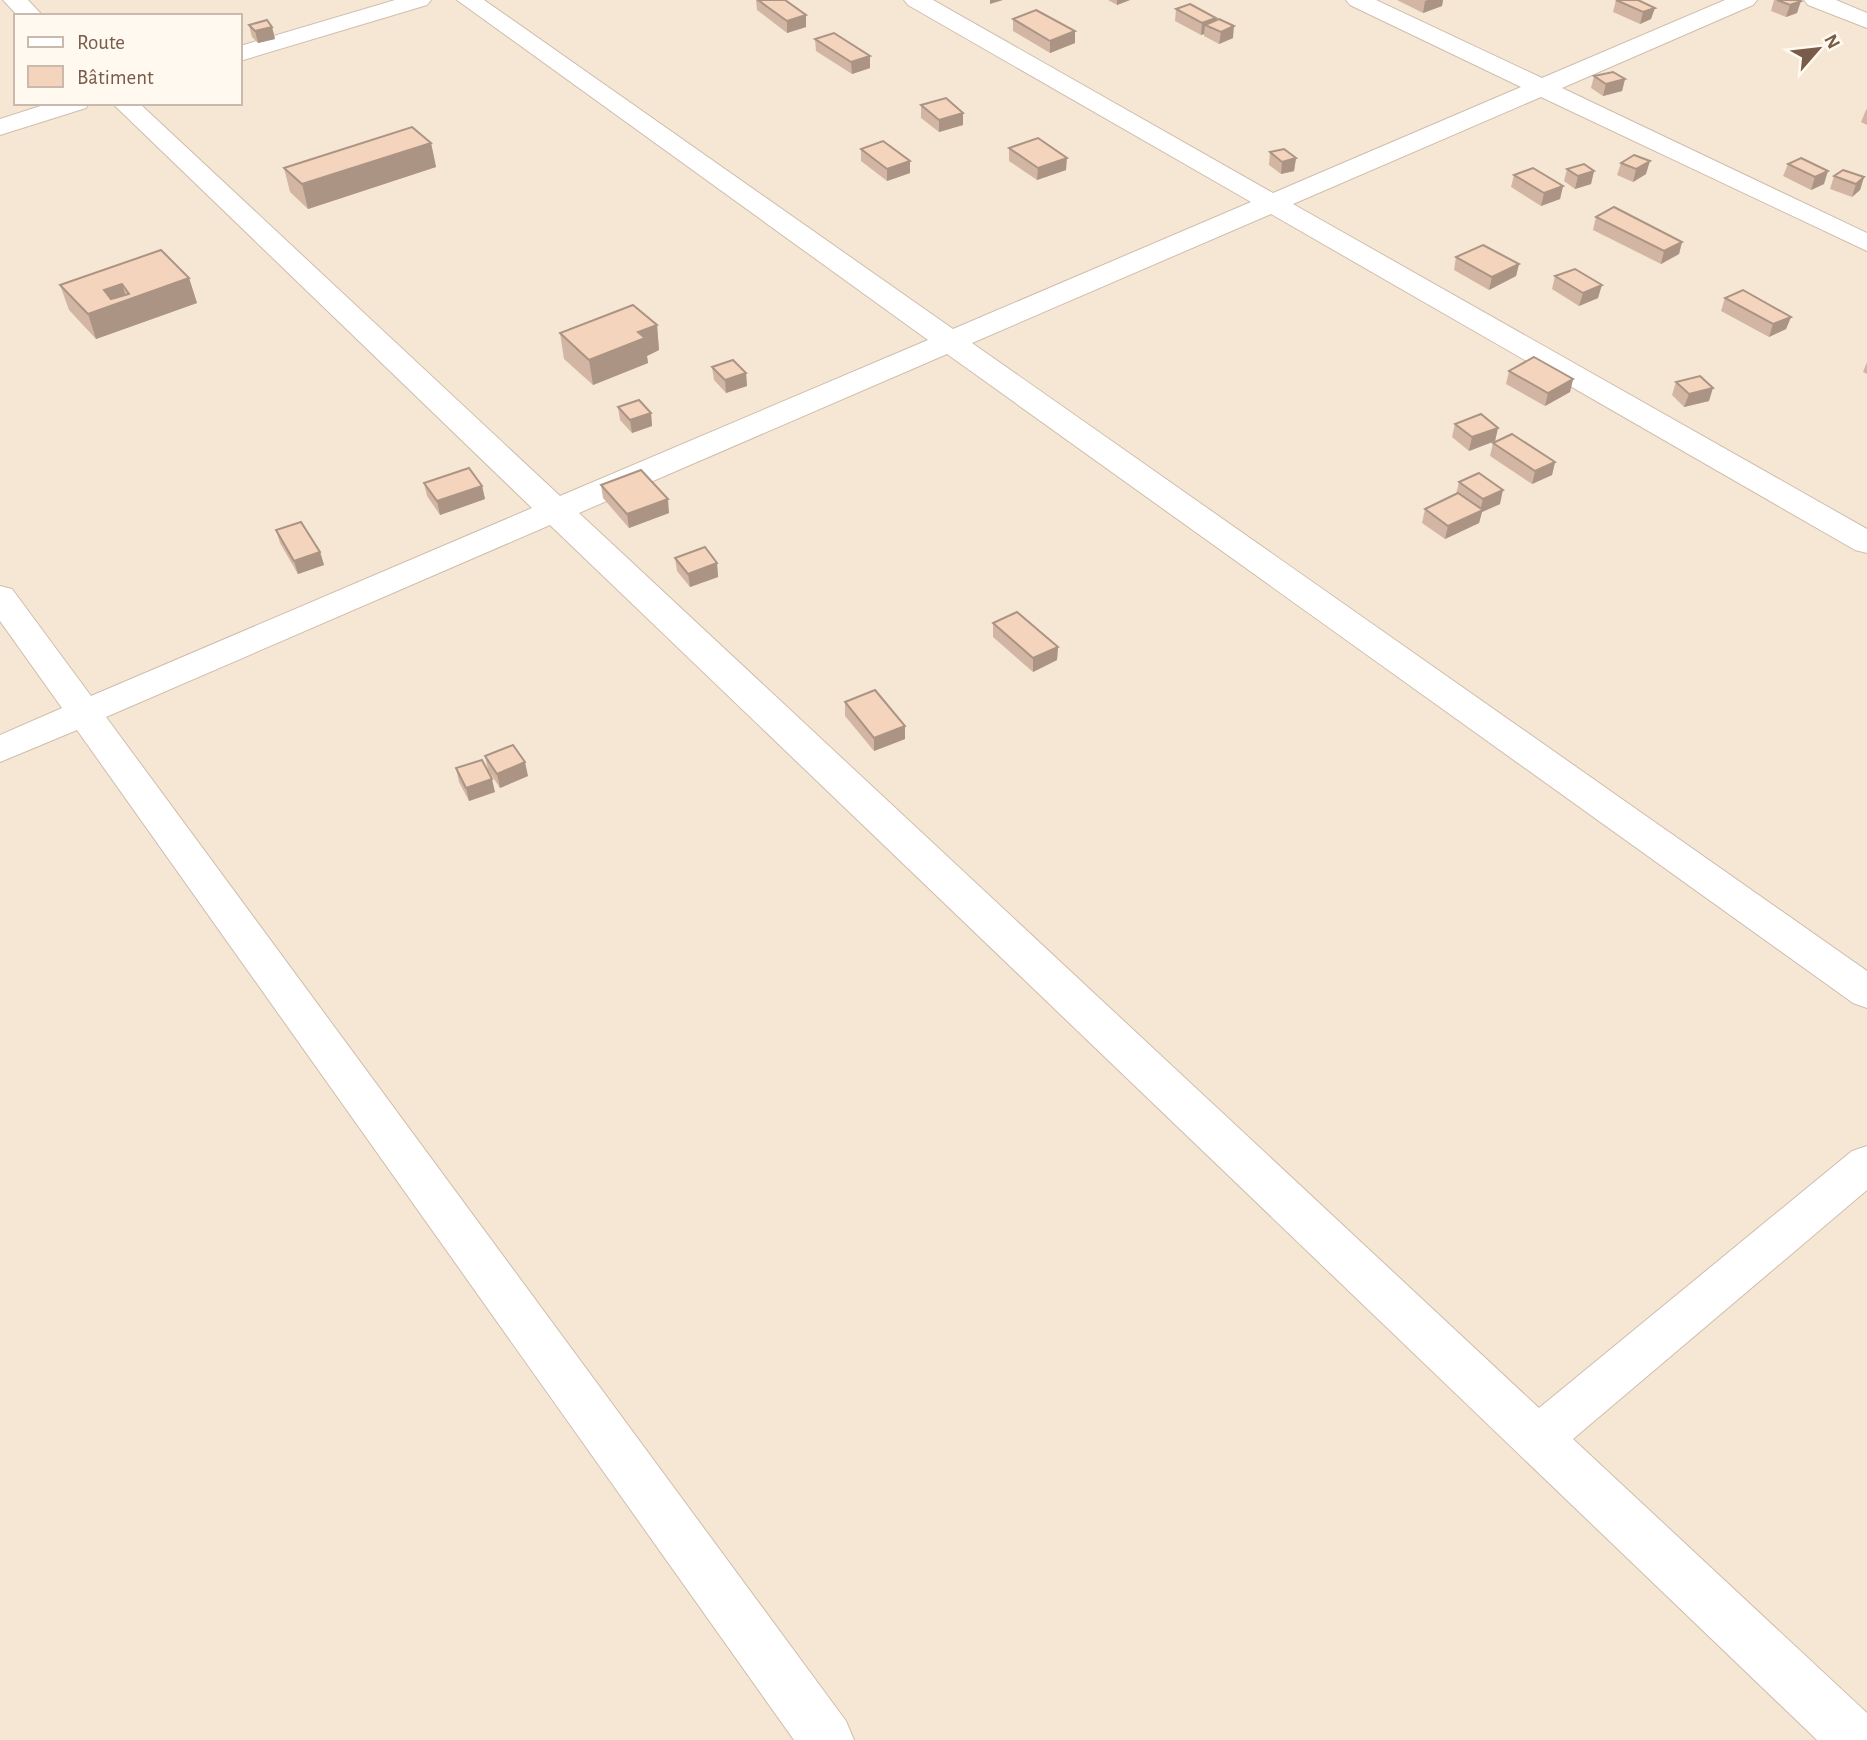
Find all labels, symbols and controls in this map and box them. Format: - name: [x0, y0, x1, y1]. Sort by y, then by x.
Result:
- legend: [14, 14, 242, 105]
- north arrow: [1783, 14, 1853, 84]
- text: N: [1820, 31, 1843, 52]
- text: Route: [77, 32, 125, 53]
- text: Bâtiment: [77, 67, 154, 88]

